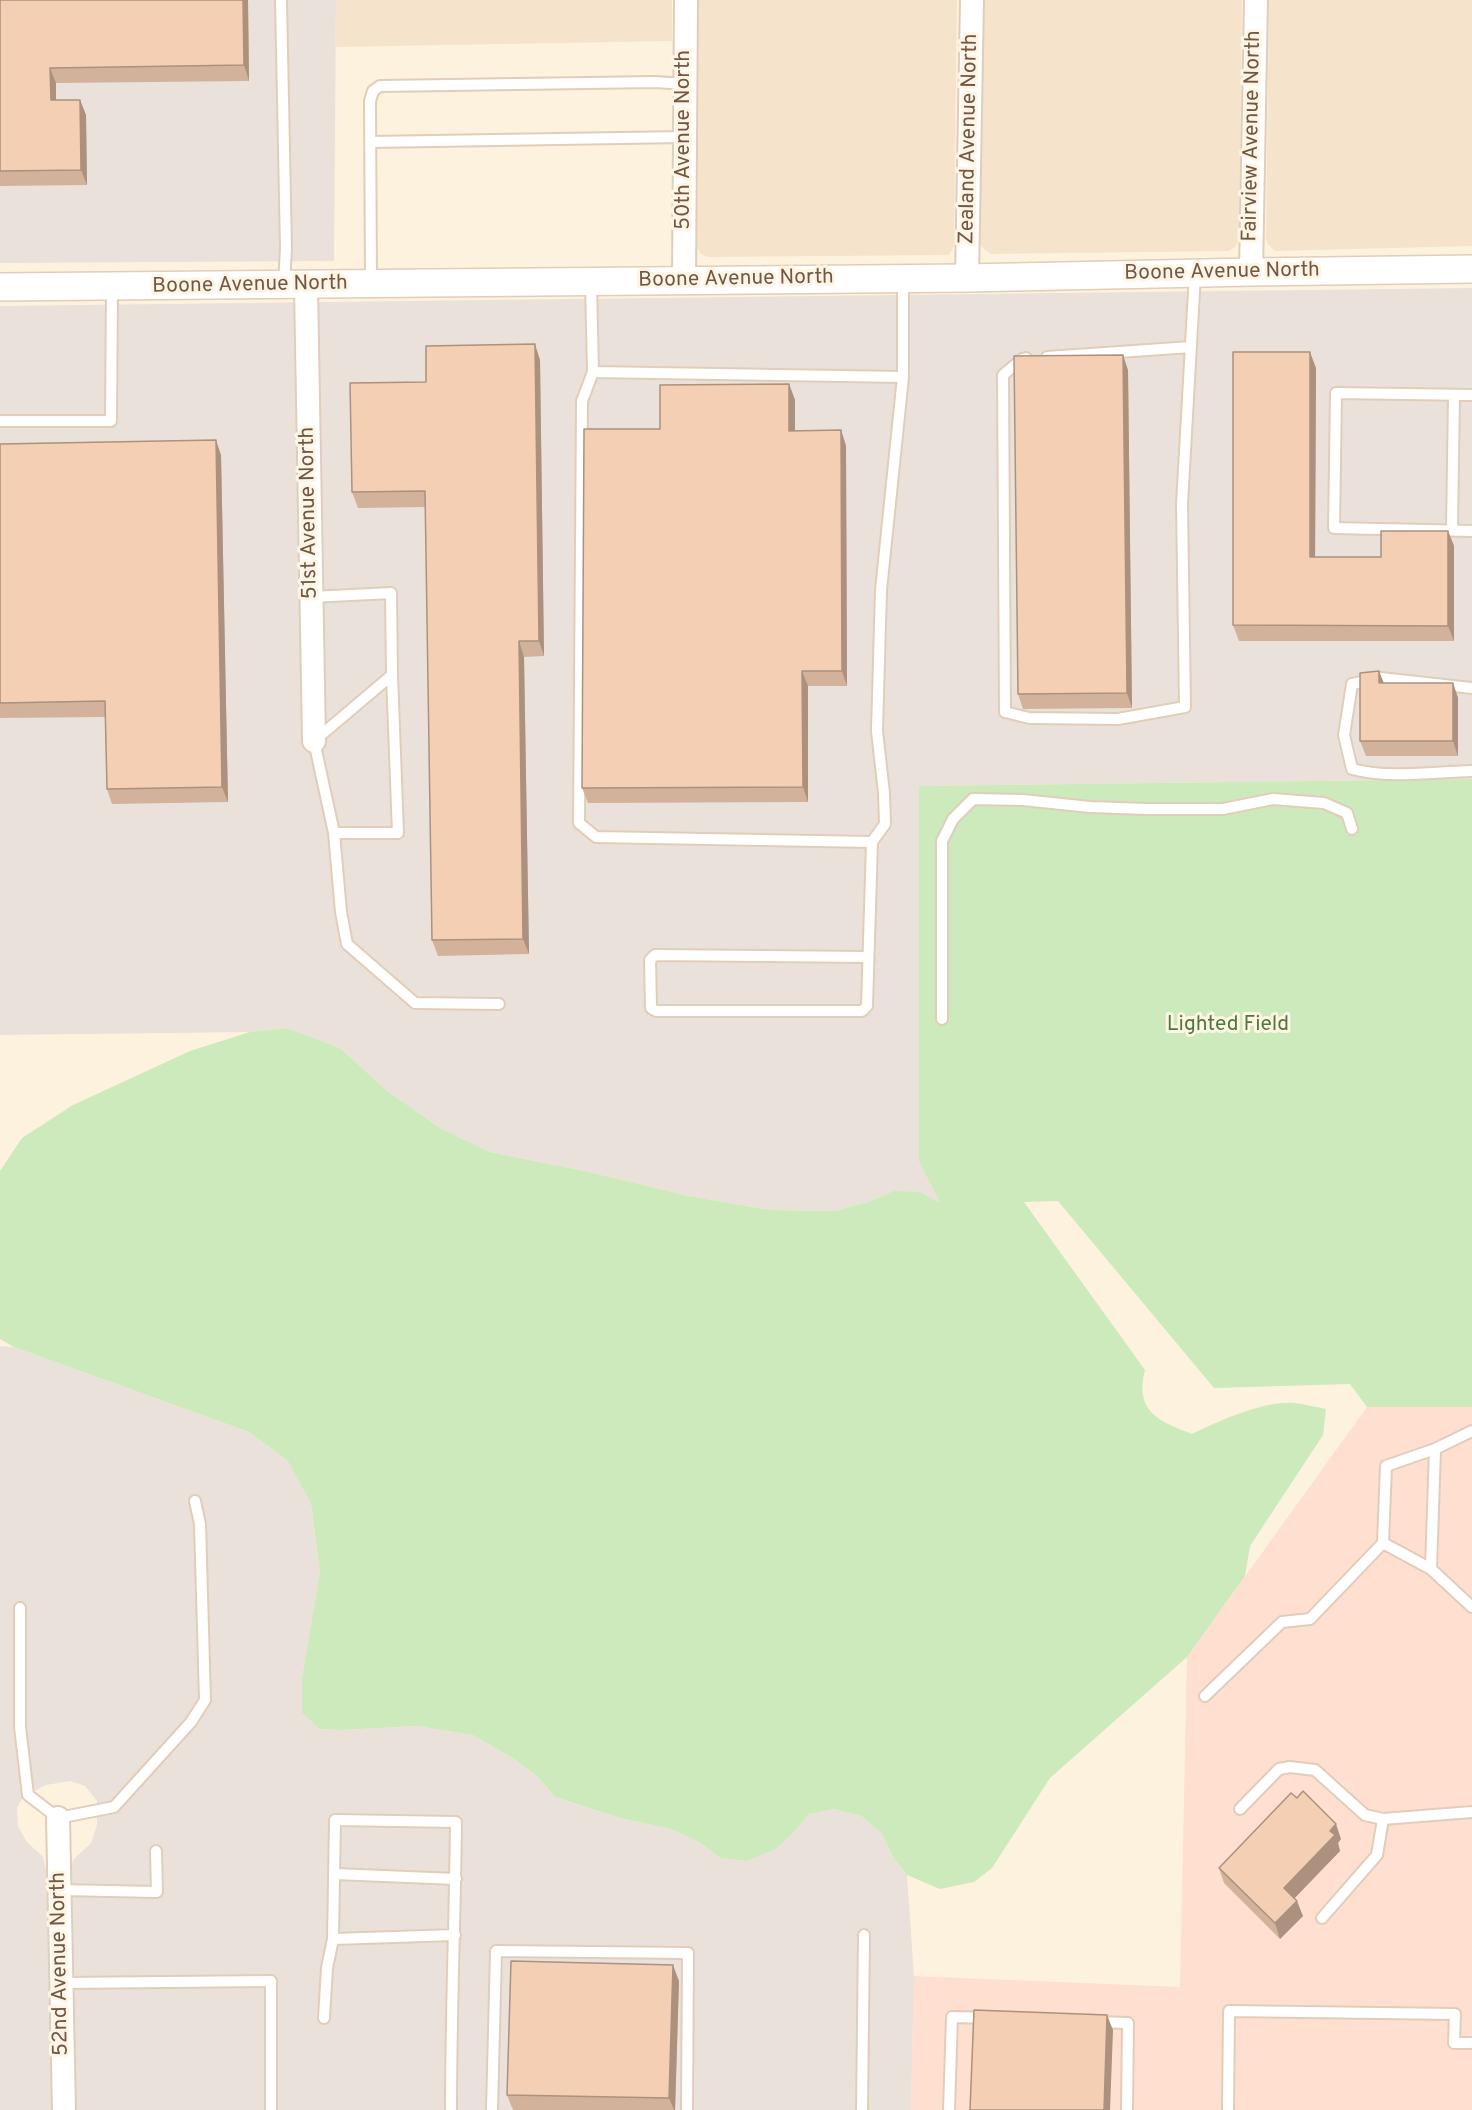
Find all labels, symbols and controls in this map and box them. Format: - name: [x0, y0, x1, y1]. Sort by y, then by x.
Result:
- street label: Fairview Avenue North: [1239, 30, 1267, 242]
- street label: Zealand Avenue North: [956, 33, 984, 245]
- street label: 50th Avenue North: [672, 50, 698, 230]
- street label: Boone Avenue North: [1124, 259, 1320, 287]
- street label: Boone Avenue North: [638, 266, 834, 294]
- street label: Boone Avenue North: [152, 272, 348, 300]
- street label: 51st Avenue North: [296, 427, 324, 599]
- park label: Lighted Field: [1167, 1013, 1289, 1039]
- street label: 52nd Avenue North: [47, 1872, 75, 2056]

